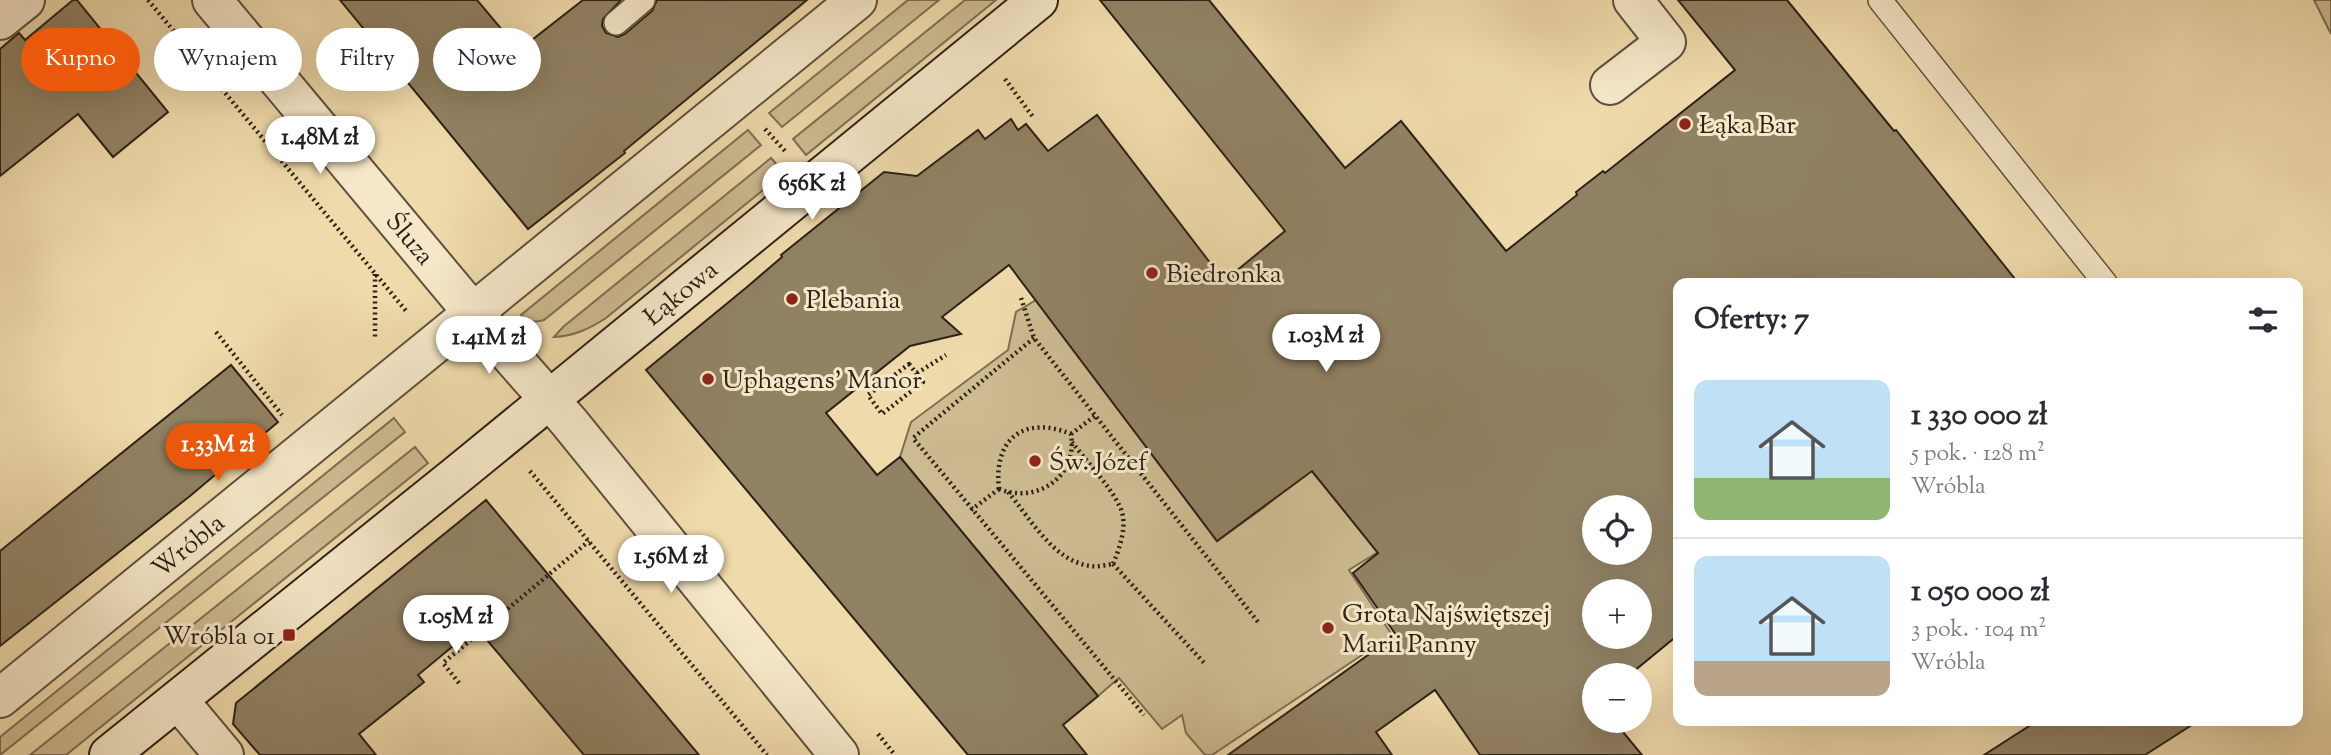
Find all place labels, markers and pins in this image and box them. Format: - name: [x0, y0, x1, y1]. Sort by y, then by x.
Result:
- place label: Łąka Bar: [1699, 108, 1796, 145]
- pin: 1.48M zł: [248, 116, 392, 176]
- marker: Łąka Bar: [1677, 116, 1693, 132]
- pin: 656K zł: [747, 162, 877, 222]
- place label: Biedronka: [1166, 257, 1282, 294]
- marker: Biedronka: [1144, 265, 1160, 281]
- place label: Plebania: [806, 283, 900, 320]
- marker: Plebania: [784, 291, 800, 307]
- pin: 1.03M zł: [1254, 314, 1398, 374]
- pin: 1.41M zł: [417, 316, 561, 376]
- place label: Uphagens' Manor: [722, 363, 922, 400]
- marker: Uphagens' Manor: [700, 371, 716, 387]
- pin: 1.33M zł: [146, 424, 290, 483]
- place label: Św. Józef: [1049, 445, 1148, 482]
- marker: Św. Józef: [1027, 453, 1043, 469]
- pin: 1.56M zł: [599, 536, 743, 595]
- pin: 1.05M zł: [384, 596, 528, 655]
- place label: Grota Najświętszej Marii Panny: [1342, 597, 1550, 664]
- place label: Wróbla 01: [163, 619, 275, 656]
- marker: Grota Najświętszej Marii Panny: [1320, 620, 1336, 636]
- marker: Wróbla 01: [281, 627, 297, 643]

